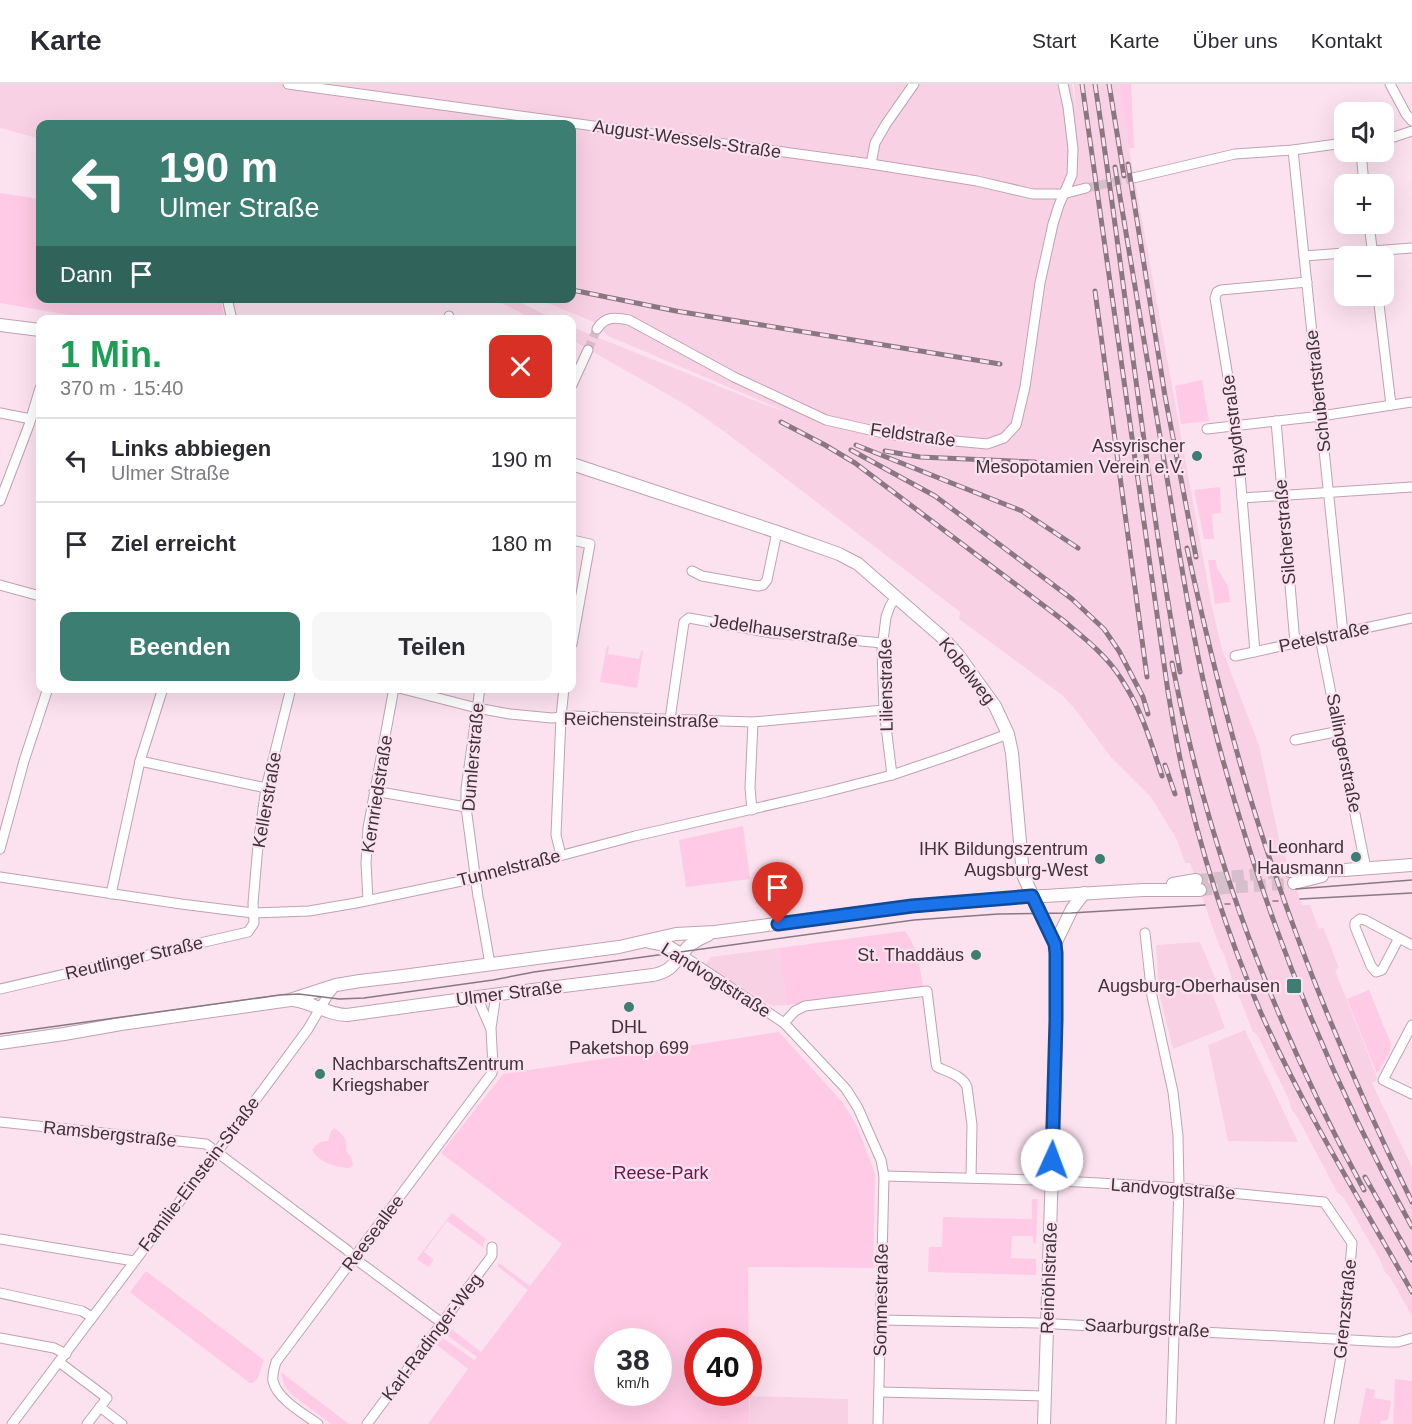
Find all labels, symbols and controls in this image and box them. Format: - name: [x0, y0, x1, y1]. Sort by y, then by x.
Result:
- text: Karte: [30, 25, 102, 56]
- text: Start: [1032, 29, 1076, 52]
- text: Karte: [1109, 29, 1160, 52]
- text: Über uns: [1193, 29, 1278, 52]
- text: Kontakt: [1311, 29, 1382, 52]
- map controls: [1334, 102, 1394, 306]
- button: sound: [1334, 102, 1394, 162]
- street label: August-Wessels-Straße: [592, 116, 782, 162]
- icon: left: [60, 144, 138, 222]
- text: 190 m: [159, 144, 278, 191]
- button: +: [1334, 174, 1394, 234]
- text: Ulmer Straße: [159, 193, 320, 223]
- button: −: [1334, 246, 1394, 306]
- icon: arrive: [125, 258, 158, 291]
- text: Dann: [60, 262, 113, 287]
- street label: Schubertstraße: [1302, 329, 1334, 453]
- text: 1 Min.: [60, 334, 162, 375]
- button: close: [489, 335, 552, 398]
- street label: Haydnstraße: [1218, 374, 1250, 478]
- text: 370 m · 15:40: [60, 377, 183, 399]
- street label: Feldstraße: [869, 419, 957, 451]
- text: Links abbiegen: [111, 436, 271, 461]
- place label: Assyrischer Mesopotamien Verein e.V.: [976, 436, 1185, 477]
- icon: left: [60, 444, 93, 477]
- text: 190 m: [491, 447, 552, 472]
- marker: Assyrischer Mesopotamien Verein e.V.: [1190, 449, 1204, 463]
- text: Ulmer Straße: [111, 462, 230, 484]
- street label: Silcherstraße: [1270, 478, 1300, 586]
- icon: arrive: [60, 528, 93, 561]
- text: Ziel erreicht: [111, 531, 236, 556]
- text: 180 m: [491, 531, 552, 556]
- street label: Jedelhauserstraße: [709, 611, 859, 651]
- button: Beenden: [60, 612, 300, 681]
- button: Teilen: [312, 612, 552, 681]
- street label: Petelstraße: [1277, 618, 1371, 656]
- street label: Kobelweg: [935, 634, 999, 708]
- street label: Lilienstraße: [875, 638, 897, 732]
- street label: Sallingerstraße: [1323, 692, 1365, 814]
- street label: Dumlerstraße: [458, 702, 488, 812]
- street label: Reichensteinstraße: [563, 709, 719, 731]
- street label: Kernriedstraße: [358, 734, 396, 854]
- street label: Kellerstraße: [249, 750, 285, 850]
- place label: Leonhard Hausmann: [1257, 837, 1344, 878]
- place label: IHK Bildungszentrum Augsburg-West: [919, 839, 1088, 880]
- street label: Tunnelstraße: [455, 846, 563, 890]
- marker: Leonhard Hausmann: [1349, 850, 1363, 864]
- marker: IHK Bildungszentrum Augsburg-West: [1093, 852, 1107, 866]
- pin: [752, 862, 803, 924]
- icon: arrive: [761, 871, 794, 904]
- street label: Reutlinger Straße: [63, 932, 205, 984]
- street label: Landvogtstraße: [658, 938, 774, 1022]
- place label: St. Thaddäus: [857, 945, 964, 965]
- marker: St. Thaddäus: [969, 948, 983, 962]
- place label: Augsburg-Oberhausen: [1098, 976, 1280, 996]
- street label: Ulmer Straße: [455, 977, 563, 1009]
- marker: Augsburg-Oberhausen: [1285, 977, 1303, 995]
- marker: DHL Paketshop 699: [622, 1000, 636, 1014]
- place label: DHL Paketshop 699: [569, 1017, 689, 1058]
- place label: NachbarschaftsZentrum Kriegshaber: [332, 1054, 524, 1095]
- marker: NachbarschaftsZentrum Kriegshaber: [313, 1067, 327, 1081]
- street label: Familie-Einstein-Straße: [134, 1093, 264, 1255]
- street label: Ramsbergstraße: [42, 1117, 178, 1151]
- position arrow: [1020, 1128, 1084, 1192]
- park label: Reese-Park: [613, 1163, 710, 1183]
- street label: Landvogtstraße: [1110, 1175, 1236, 1203]
- street label: Reeseallee: [338, 1191, 408, 1275]
- street label: Reinöhlstraße: [1037, 1222, 1061, 1334]
- street label: Sommestraße: [870, 1243, 892, 1357]
- street label: Grenzstraße: [1330, 1258, 1360, 1360]
- street label: Karl-Radinger-Weg: [378, 1270, 486, 1404]
- street label: Saarburgstraße: [1084, 1315, 1210, 1341]
- speed limit sign: 40: [684, 1328, 762, 1406]
- text: 38: [616, 1343, 650, 1376]
- text: km/h: [617, 1374, 649, 1391]

